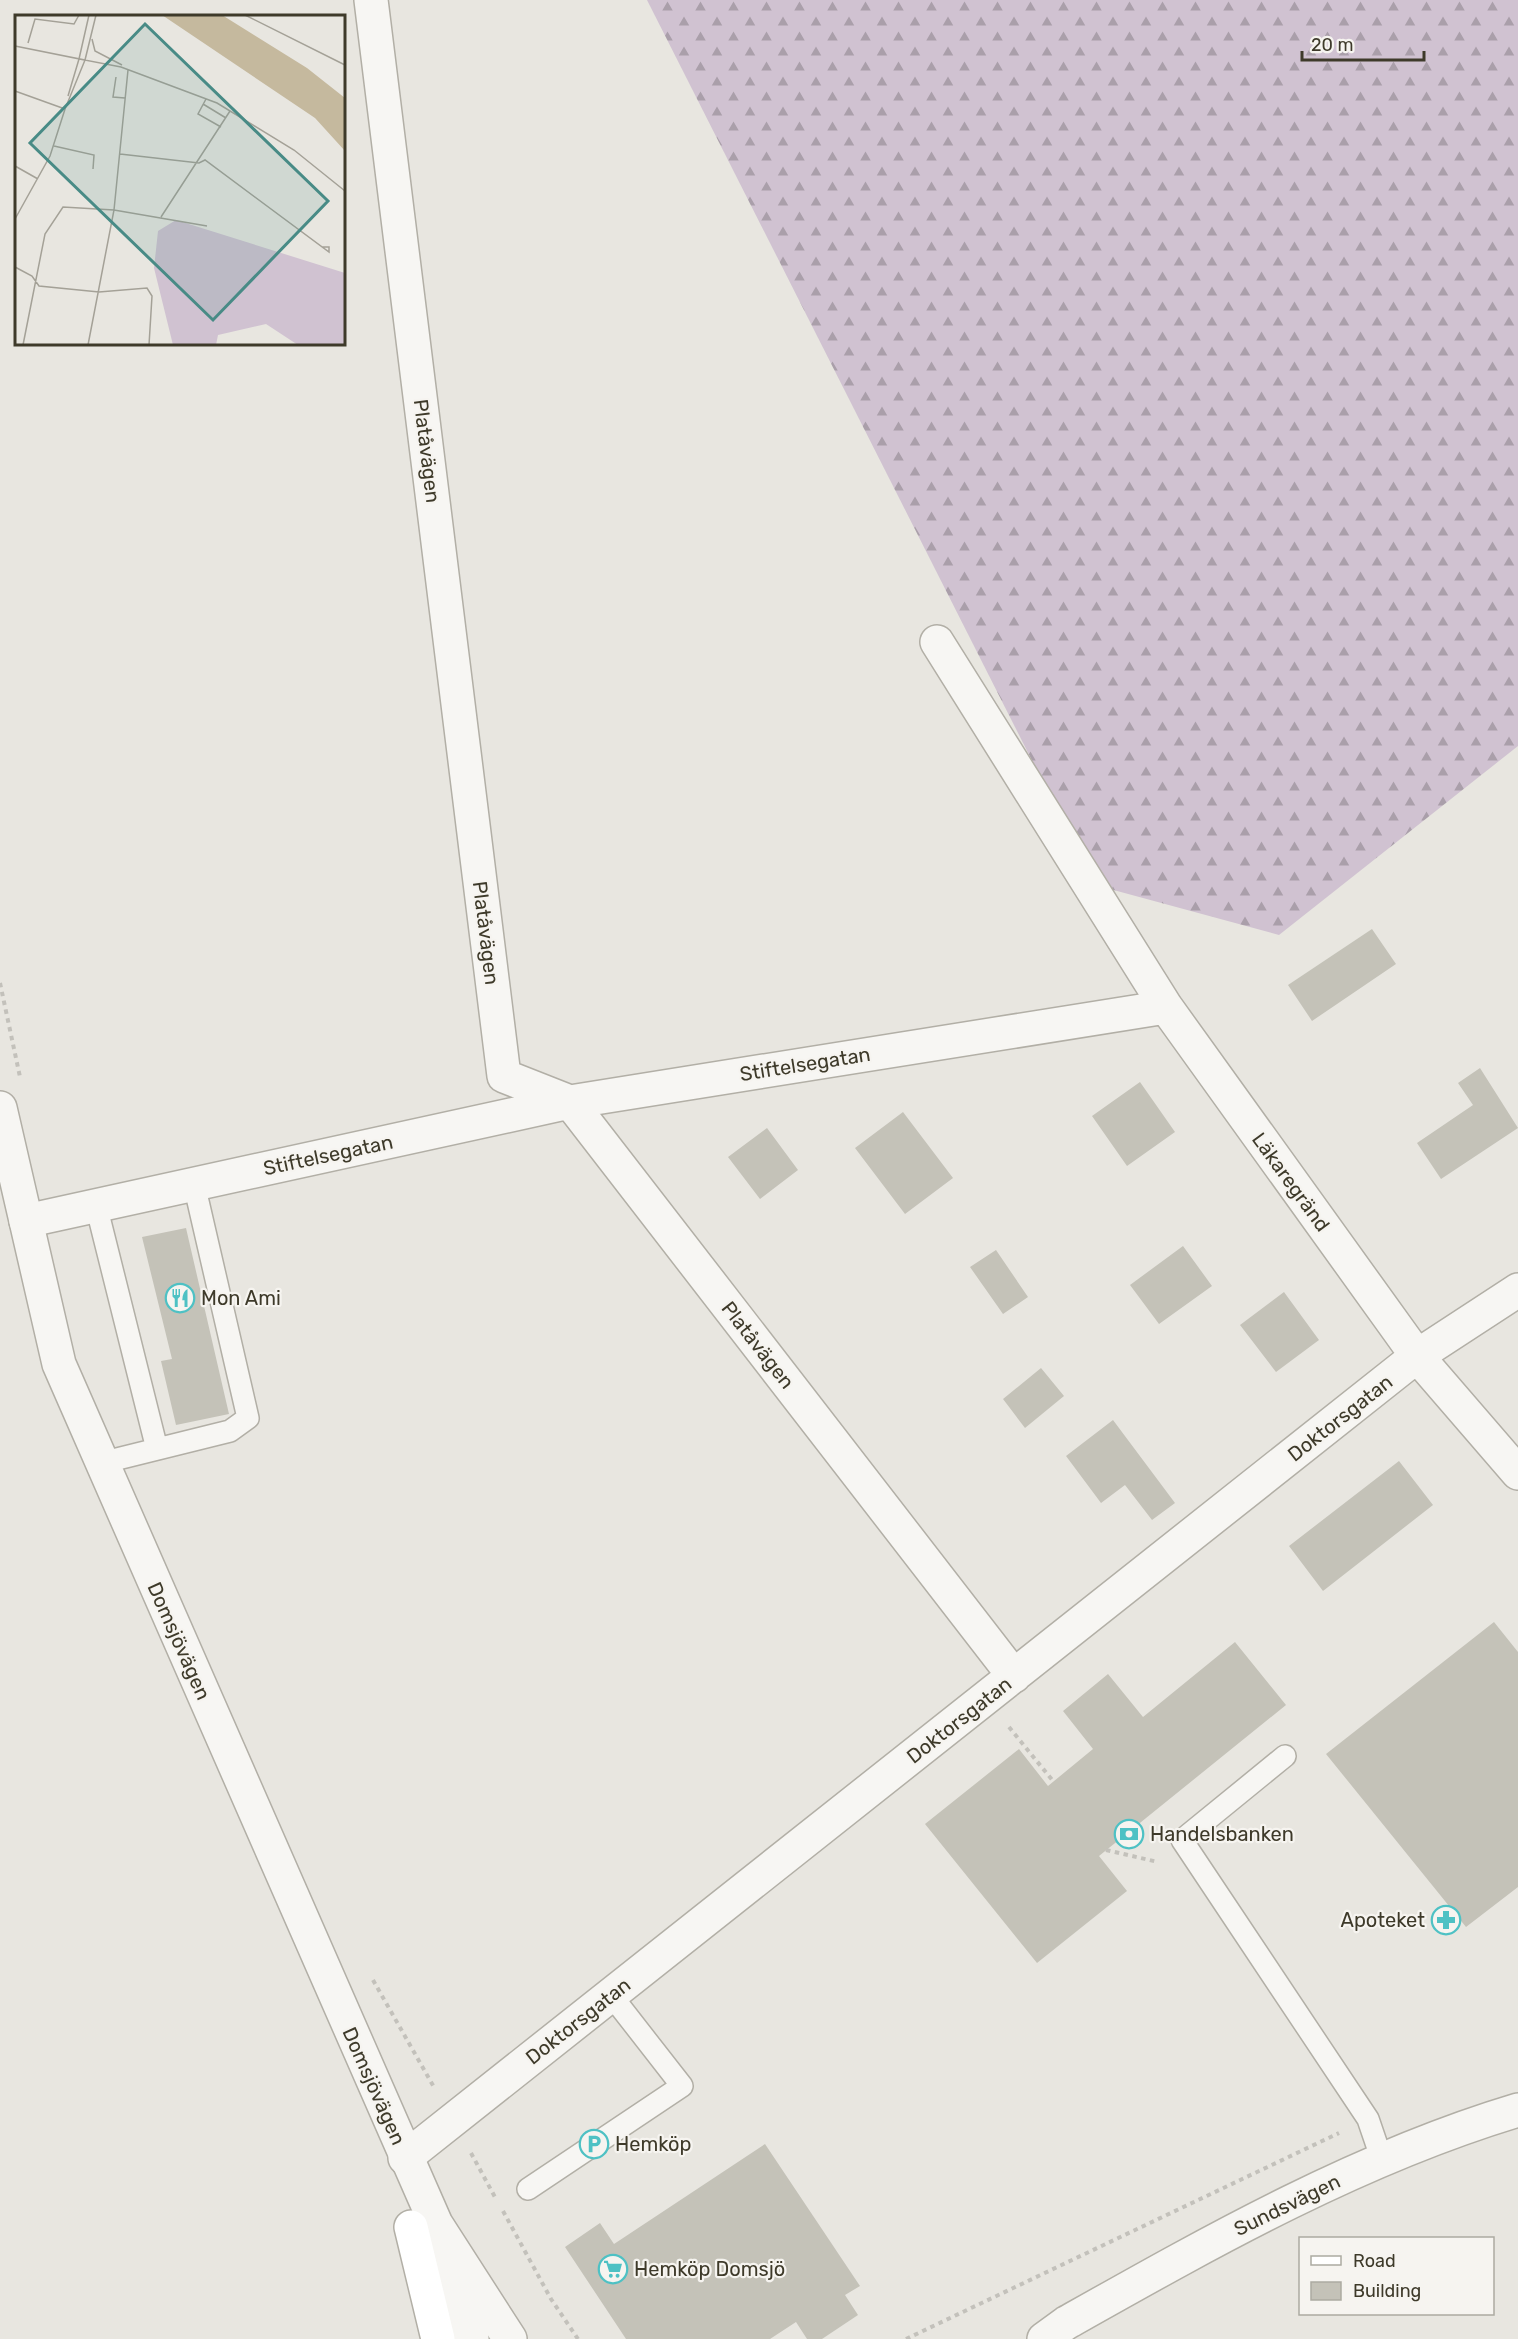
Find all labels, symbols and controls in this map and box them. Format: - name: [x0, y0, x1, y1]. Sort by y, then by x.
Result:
- inset map: [15, 15, 345, 345]
- scale bar: [1302, 24, 1424, 62]
- text: 20 m: [1311, 34, 1353, 56]
- street label: Platåvägen: [409, 398, 445, 504]
- street label: Platåvägen: [468, 880, 504, 986]
- street label: Stiftelsegatan: [738, 1042, 872, 1086]
- street label: Läkaregränd: [1247, 1128, 1335, 1236]
- street label: Stiftelsegatan: [261, 1130, 395, 1180]
- restaurant icon: Mon Ami: [164, 1282, 196, 1314]
- place label: Mon Ami: [201, 1286, 281, 1310]
- street label: Platåvägen: [716, 1297, 800, 1393]
- street label: Doktorsgatan: [1283, 1370, 1397, 1466]
- street label: Domsjövägen: [142, 1578, 216, 1704]
- street label: Doktorsgatan: [902, 1672, 1016, 1768]
- bank icon: Handelsbanken: [1113, 1818, 1145, 1850]
- place label: Handelsbanken: [1150, 1822, 1294, 1846]
- pharmacy icon: Apoteket: [1430, 1904, 1462, 1936]
- place label: Apoteket: [1340, 1908, 1425, 1932]
- street label: Doktorsgatan: [521, 1973, 635, 2069]
- street label: Domsjövägen: [337, 2023, 411, 2149]
- parking icon: Hemköp: [578, 2128, 610, 2160]
- place label: Hemköp: [615, 2132, 692, 2156]
- street label: Sundsvägen: [1230, 2169, 1344, 2241]
- legend: [1299, 2237, 1494, 2315]
- text: Road: [1353, 2250, 1396, 2272]
- supermarket icon: Hemköp Domsjö: [597, 2253, 629, 2285]
- place label: Hemköp Domsjö: [634, 2257, 785, 2281]
- text: Building: [1353, 2280, 1421, 2302]

